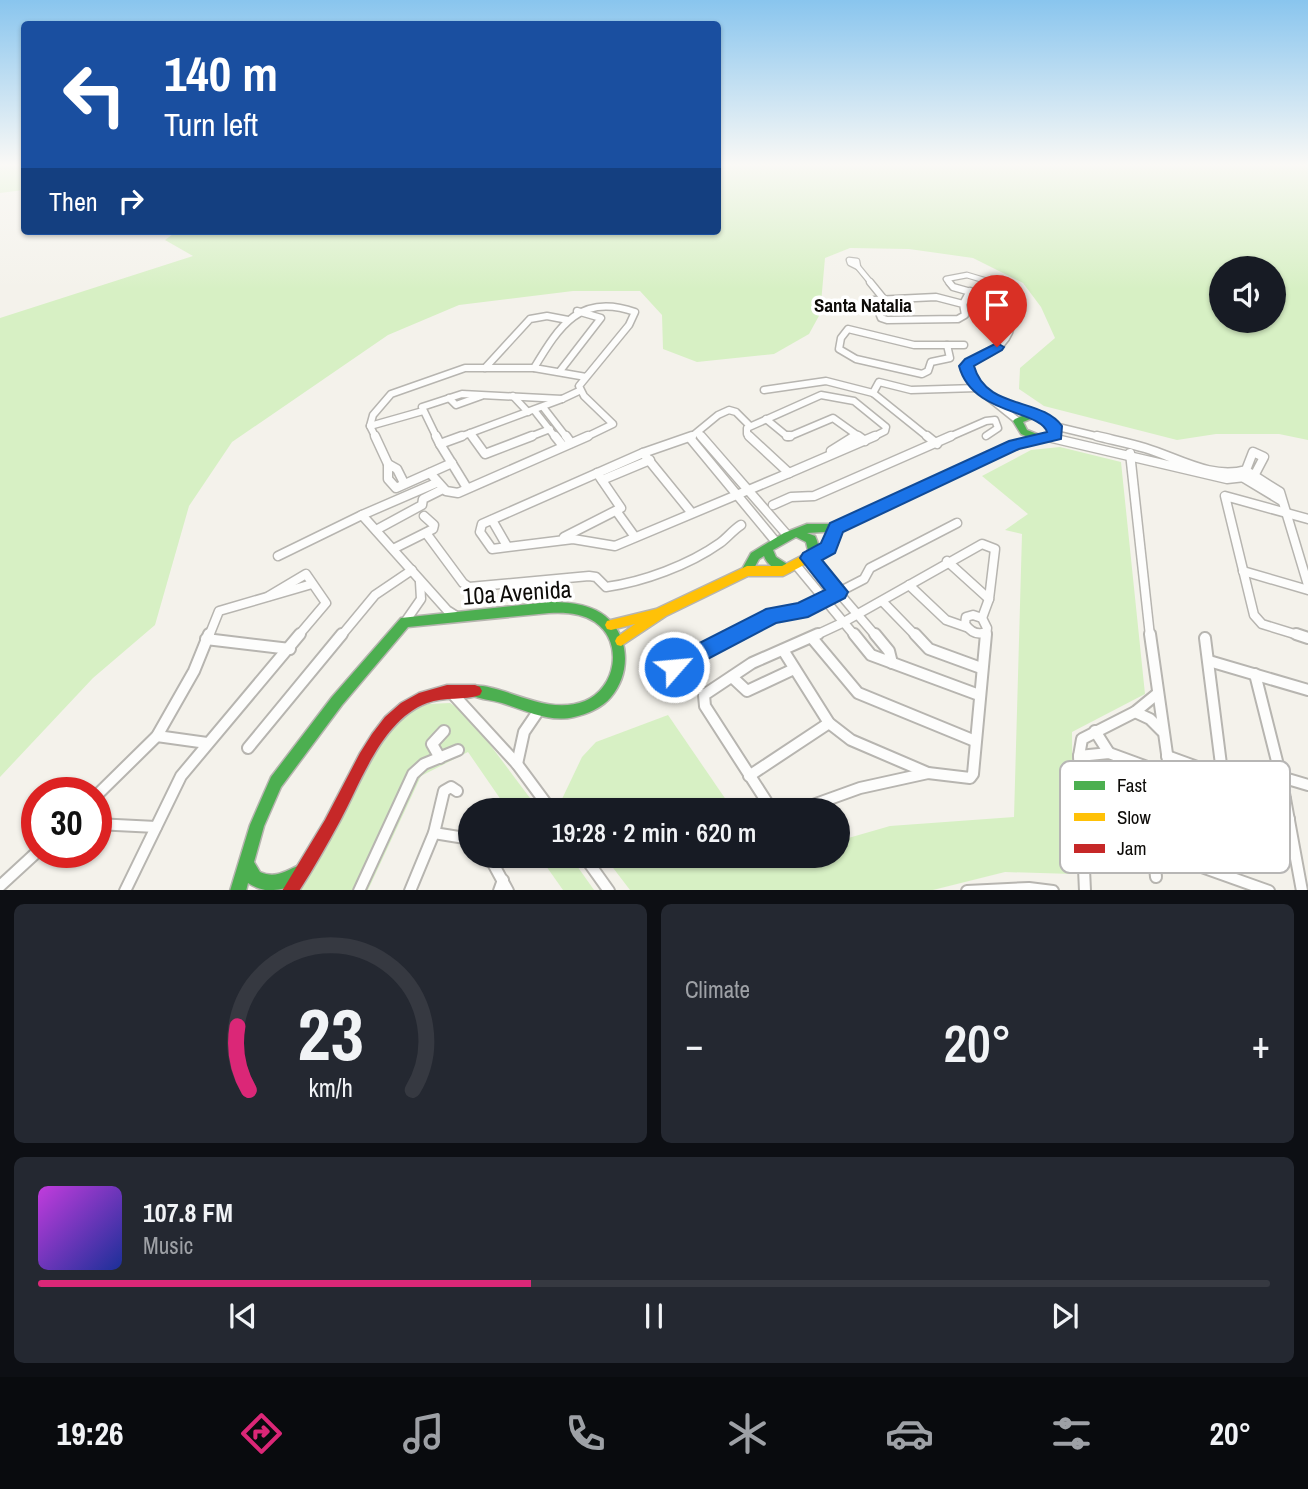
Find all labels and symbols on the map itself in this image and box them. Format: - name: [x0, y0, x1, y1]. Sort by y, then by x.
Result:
- pin: [967, 275, 1027, 347]
- district label: Santa Natalia: [814, 292, 912, 318]
- street label: 10a Avenida: [461, 572, 573, 612]
- position arrow: [637, 630, 711, 704]
- legend: [1060, 761, 1290, 873]
- text: Fast: [1117, 772, 1147, 798]
- speed limit sign: 30: [21, 777, 112, 868]
- text: Slow: [1117, 804, 1152, 830]
- text: Jam: [1117, 835, 1146, 861]

